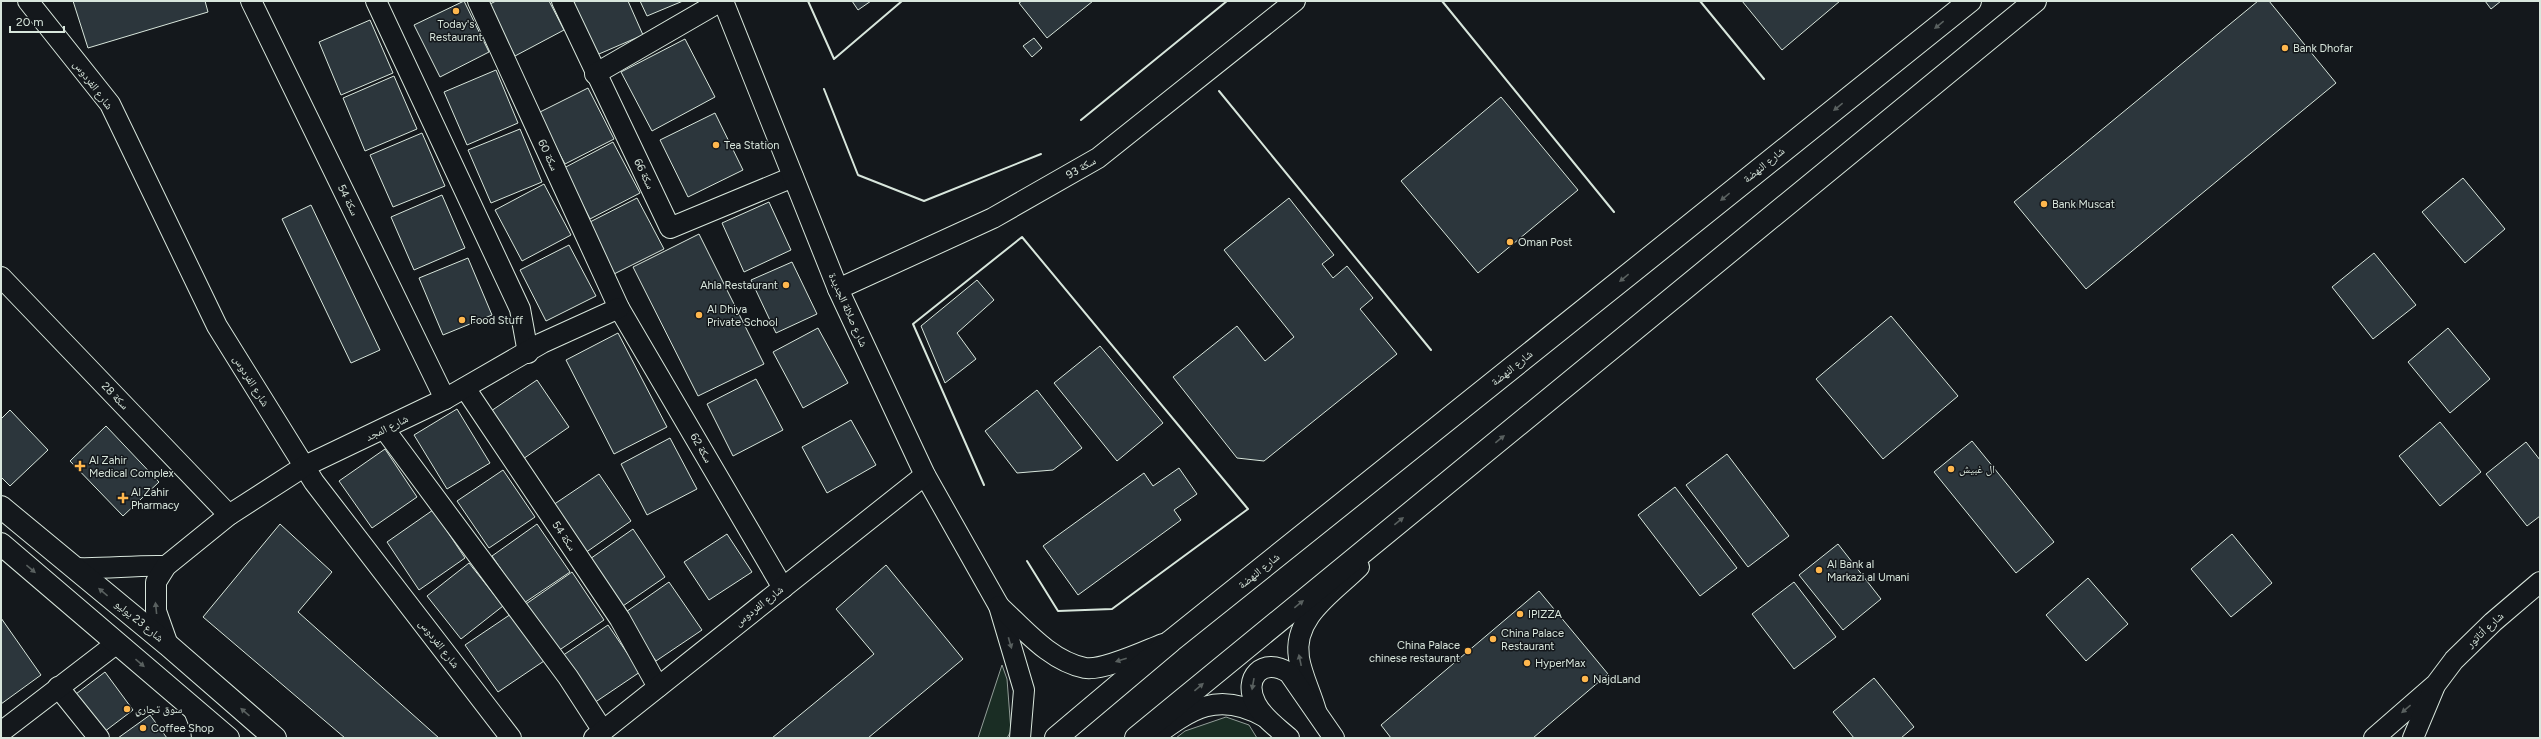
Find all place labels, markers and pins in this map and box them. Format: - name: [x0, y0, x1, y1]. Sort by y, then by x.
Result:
- marker: Today's Restaurant: [451, 6, 461, 16]
- place label: Today's Restaurant: [429, 18, 483, 44]
- place label: Bank Dhofar: [2293, 42, 2353, 55]
- marker: Bank Dhofar: [2280, 43, 2290, 53]
- place label: Tea Station: [724, 139, 779, 152]
- marker: Tea Station: [711, 140, 721, 150]
- place label: Bank Muscat: [2052, 198, 2115, 211]
- marker: Bank Muscat: [2039, 199, 2049, 209]
- place label: Oman Post: [1518, 236, 1572, 249]
- marker: Oman Post: [1505, 237, 1515, 247]
- place label: Ahla Restaurant: [700, 279, 778, 292]
- marker: Ahla Restaurant: [781, 280, 791, 290]
- place label: Al Dhiya Private School: [707, 303, 778, 329]
- marker: Al Dhiya Private School: [694, 310, 704, 320]
- place label: Food Stuff: [470, 314, 524, 327]
- marker: Food Stuff: [457, 315, 467, 325]
- place label: Al Zahir Medical Complex: [89, 454, 175, 480]
- marker: Al Zahir Medical Complex: [74, 460, 86, 472]
- place label: ال غبيش: [1959, 463, 1995, 476]
- marker: ال غبيش: [1946, 464, 1956, 474]
- place label: Al Zahir Pharmacy: [131, 486, 180, 512]
- marker: Al Zahir Pharmacy: [118, 493, 128, 503]
- place label: Al Bank al Markazi al Umani: [1827, 558, 1909, 584]
- marker: Al Bank al Markazi al Umani: [1814, 565, 1824, 575]
- place label: IPIZZA: [1528, 608, 1562, 621]
- marker: IPIZZA: [1515, 609, 1525, 619]
- place label: China Palace Restaurant: [1501, 627, 1564, 653]
- marker: China Palace Restaurant: [1488, 634, 1498, 644]
- place label: China Palace chinese restaurant: [1369, 639, 1460, 665]
- marker: China Palace chinese restaurant: [1463, 646, 1473, 656]
- place label: HyperMax: [1535, 657, 1586, 670]
- marker: HyperMax: [1522, 658, 1532, 668]
- place label: NajdLand: [1593, 673, 1640, 686]
- marker: NajdLand: [1580, 674, 1590, 684]
- place label: سوق تجاري: [135, 703, 182, 717]
- marker: سوق تجاري: [122, 704, 132, 714]
- place label: Coffee Shop: [151, 722, 214, 735]
- marker: Coffee Shop: [138, 723, 148, 733]

